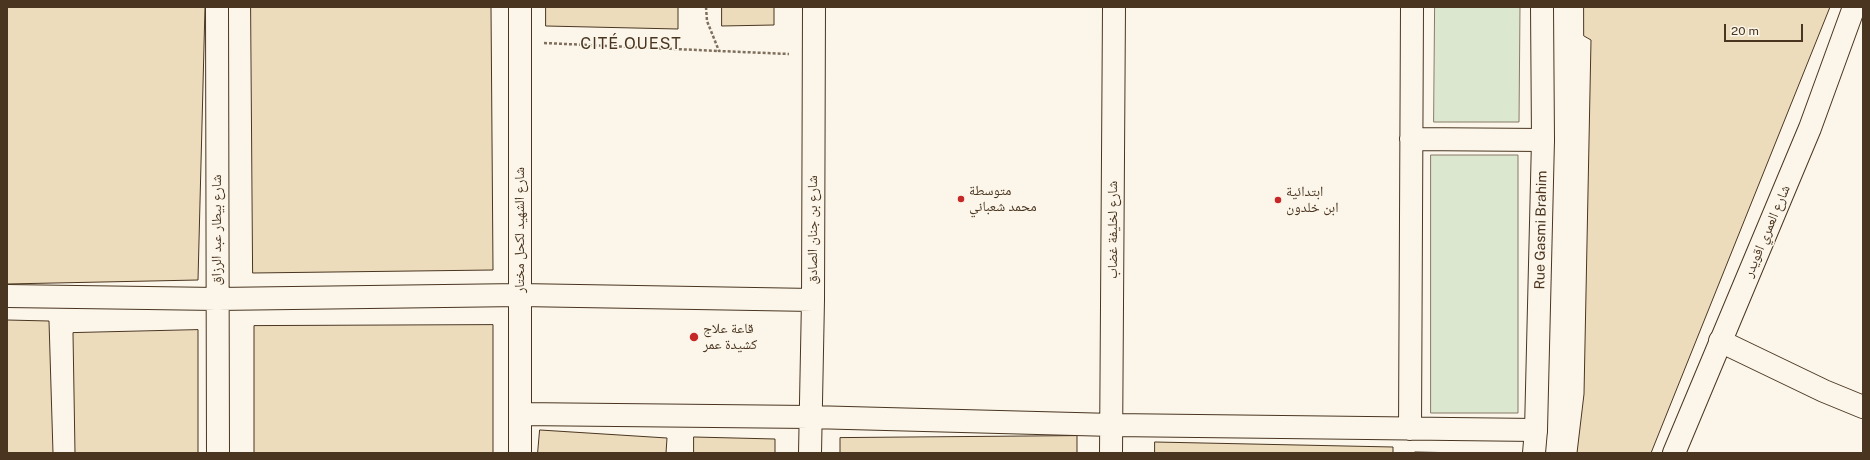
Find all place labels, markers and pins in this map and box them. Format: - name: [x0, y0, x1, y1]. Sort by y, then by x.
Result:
- place label: متوسطة محمد شعباني: [969, 183, 1037, 216]
- place label: ابتدائية ابن خلدون: [1286, 184, 1338, 216]
- marker: متوسطة محمد شعباني: [956, 194, 966, 204]
- marker: ابتدائية ابن خلدون: [1273, 195, 1283, 205]
- place label: قاعة علاج كشيدة عمر: [703, 321, 757, 354]
- marker: قاعة علاج كشيدة عمر: [688, 331, 700, 343]

